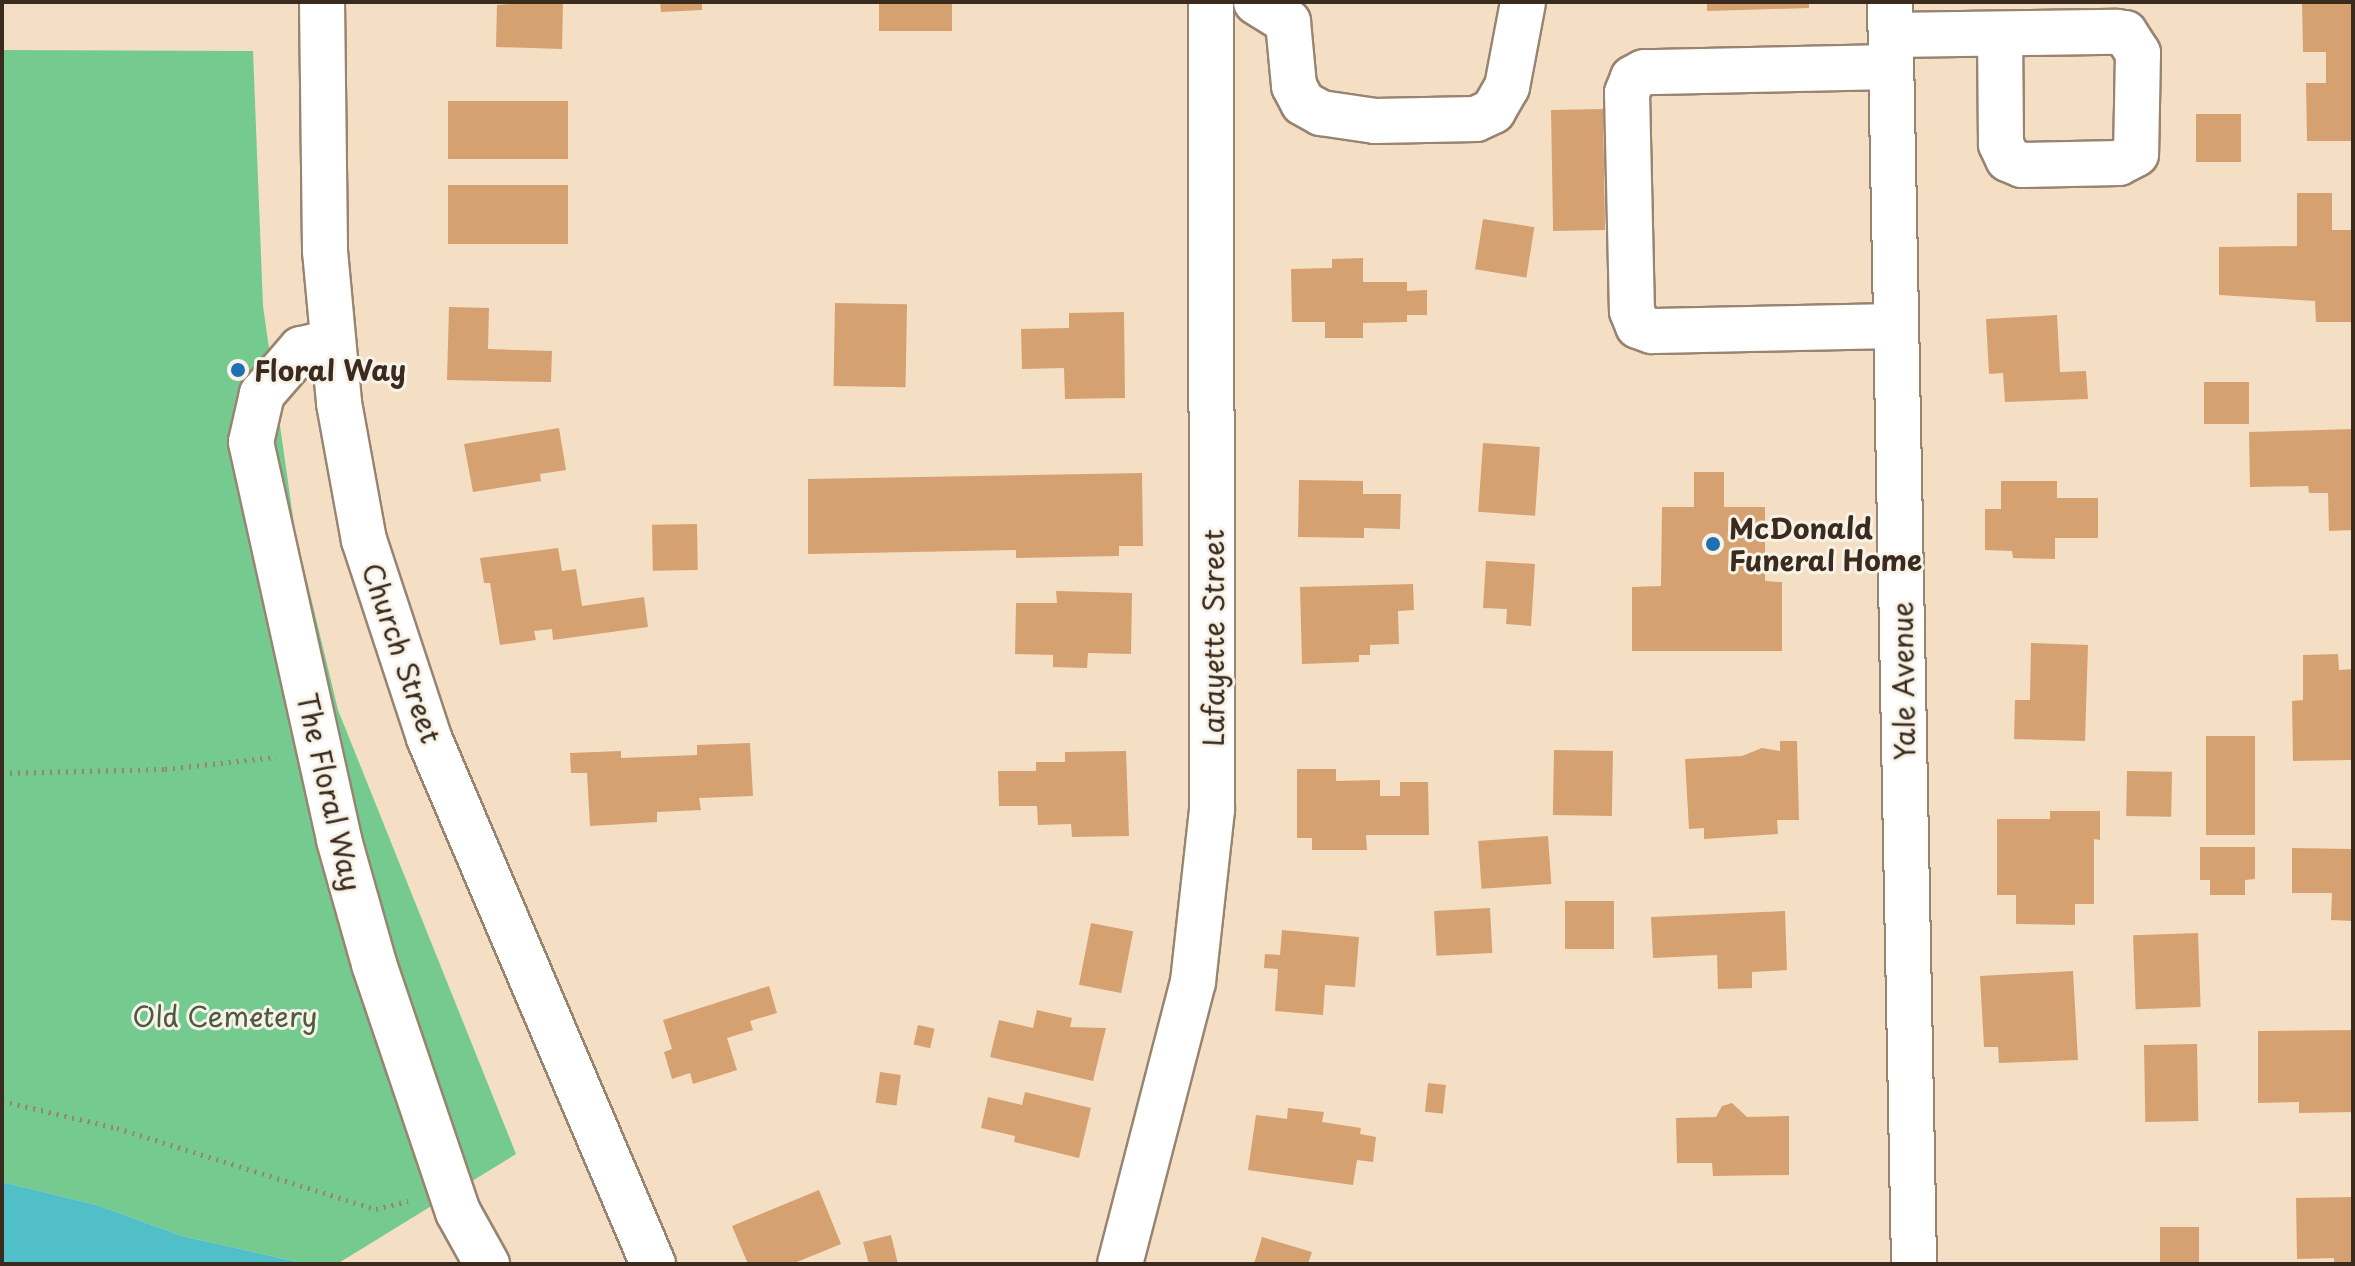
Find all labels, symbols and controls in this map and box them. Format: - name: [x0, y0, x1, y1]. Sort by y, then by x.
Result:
- place label: Floral Way: [254, 353, 407, 387]
- marker: Floral Way: [229, 361, 247, 379]
- place label: McDonald Funeral Home: [1729, 511, 1925, 577]
- street label: Lafayette Street: [1196, 529, 1230, 747]
- marker: McDonald Funeral Home: [1704, 535, 1722, 553]
- street label: Church Street: [355, 558, 449, 748]
- street label: Yale Avenue: [1885, 601, 1921, 761]
- street label: The Floral Way: [291, 689, 369, 895]
- park label: Old Cemetery: [132, 999, 318, 1033]

